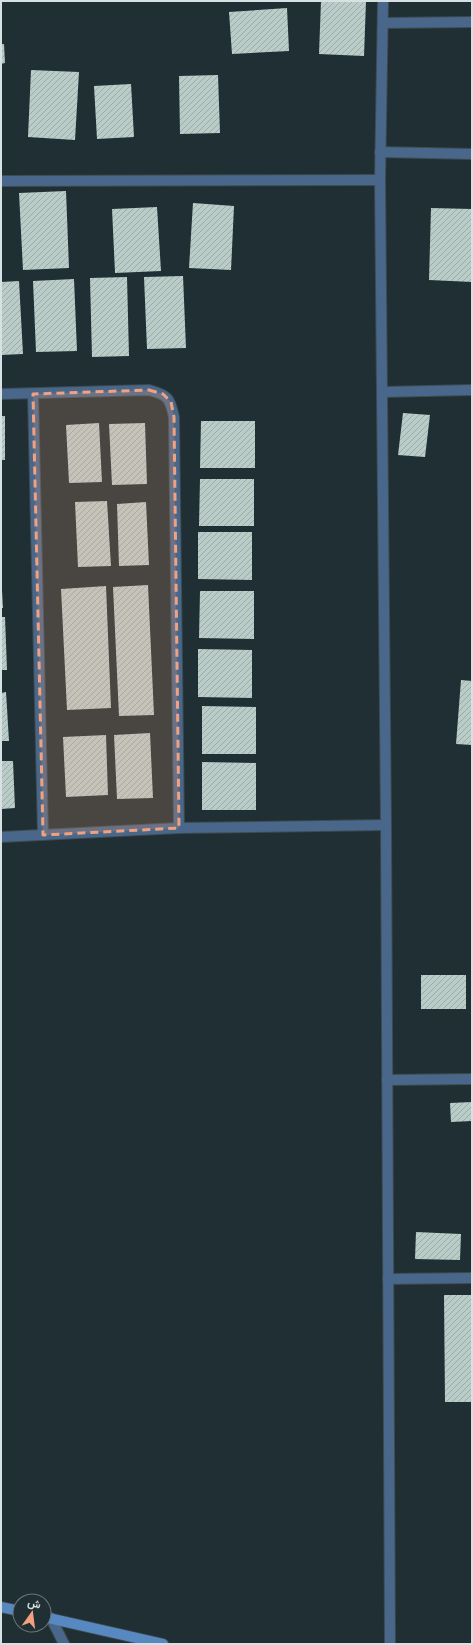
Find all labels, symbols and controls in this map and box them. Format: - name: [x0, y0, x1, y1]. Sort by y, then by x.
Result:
- north arrow: [12, 1593, 52, 1633]
- text: ش: [26, 1596, 42, 1612]

